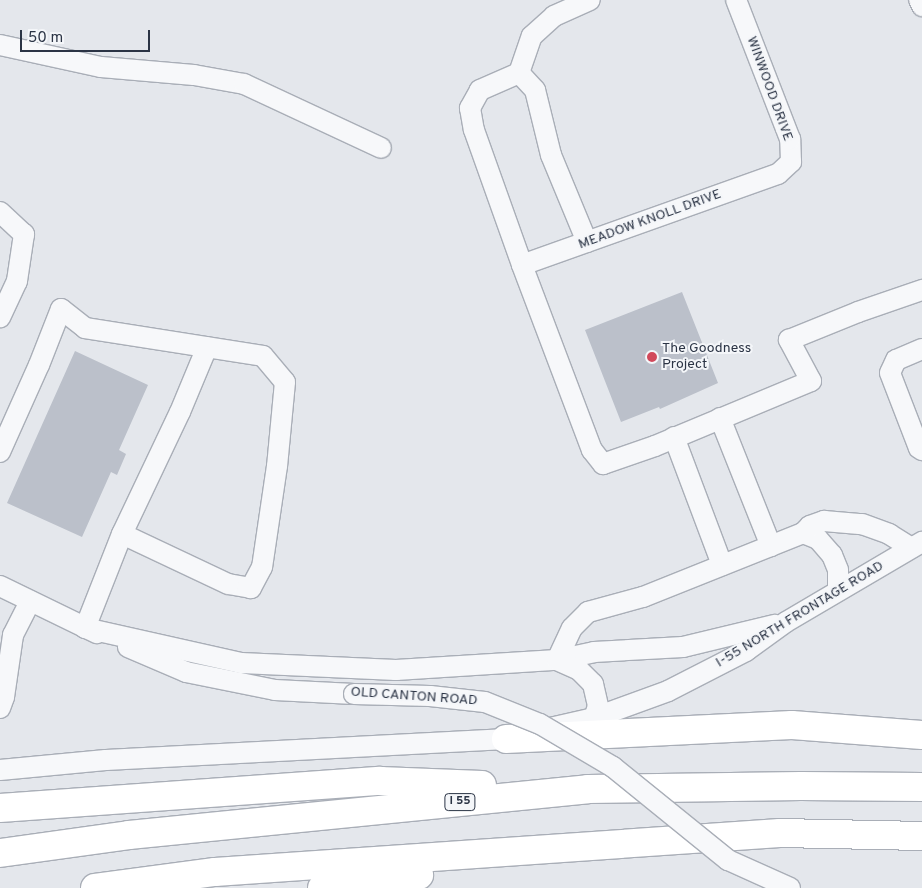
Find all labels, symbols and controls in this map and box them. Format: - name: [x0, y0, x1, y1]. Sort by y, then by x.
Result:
- scale bar: [22, 20, 152, 52]
- text: 50 m: [28, 29, 63, 48]
- street label: WINWOOD DRIVE: [742, 34, 796, 144]
- street label: MEADOW KNOLL DRIVE: [576, 186, 724, 254]
- place label: The Goodness Project: [662, 341, 751, 374]
- marker: The Goodness Project: [646, 351, 658, 363]
- street label: I-55 NORTH FRONTAGE ROAD: [713, 558, 887, 672]
- street label: OLD CANTON ROAD: [350, 684, 478, 710]
- road number: I 55: [444, 792, 476, 812]

